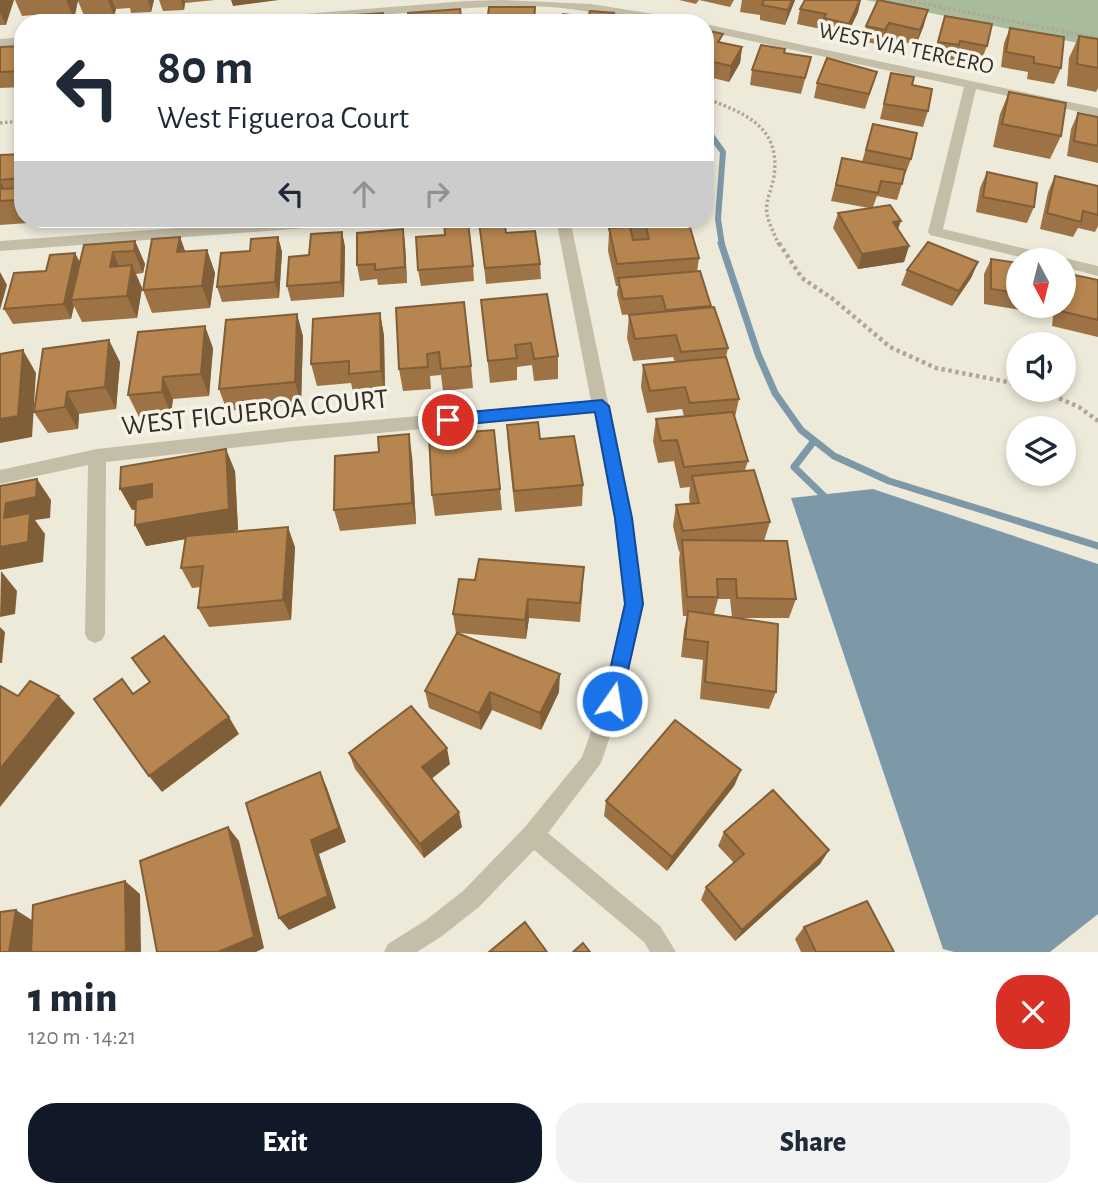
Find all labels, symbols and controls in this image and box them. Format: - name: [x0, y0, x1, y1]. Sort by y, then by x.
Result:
- street label: WEST VIA TERCERO: [816, 19, 996, 79]
- icon: left: [42, 42, 133, 133]
- text: 80 m: [157, 44, 254, 93]
- text: West Figueroa Court: [157, 102, 409, 134]
- icon: left: [272, 175, 310, 213]
- icon: ahead: [345, 175, 383, 213]
- icon: right: [418, 175, 456, 213]
- north arrow: [1006, 248, 1076, 318]
- map controls: [1006, 248, 1076, 486]
- button: sound: [1006, 332, 1076, 402]
- street label: WEST FIGUEROA COURT: [120, 385, 390, 441]
- pin: [418, 390, 478, 450]
- icon: arrive: [429, 401, 467, 439]
- button: layers: [1006, 416, 1076, 486]
- position arrow: [575, 664, 649, 738]
- button: close: [996, 975, 1070, 1049]
- text: 1 min: [28, 977, 117, 1019]
- text: 120 m · 14:21: [28, 1026, 136, 1049]
- button: Exit: [28, 1103, 542, 1183]
- button: Share: [556, 1103, 1070, 1183]

